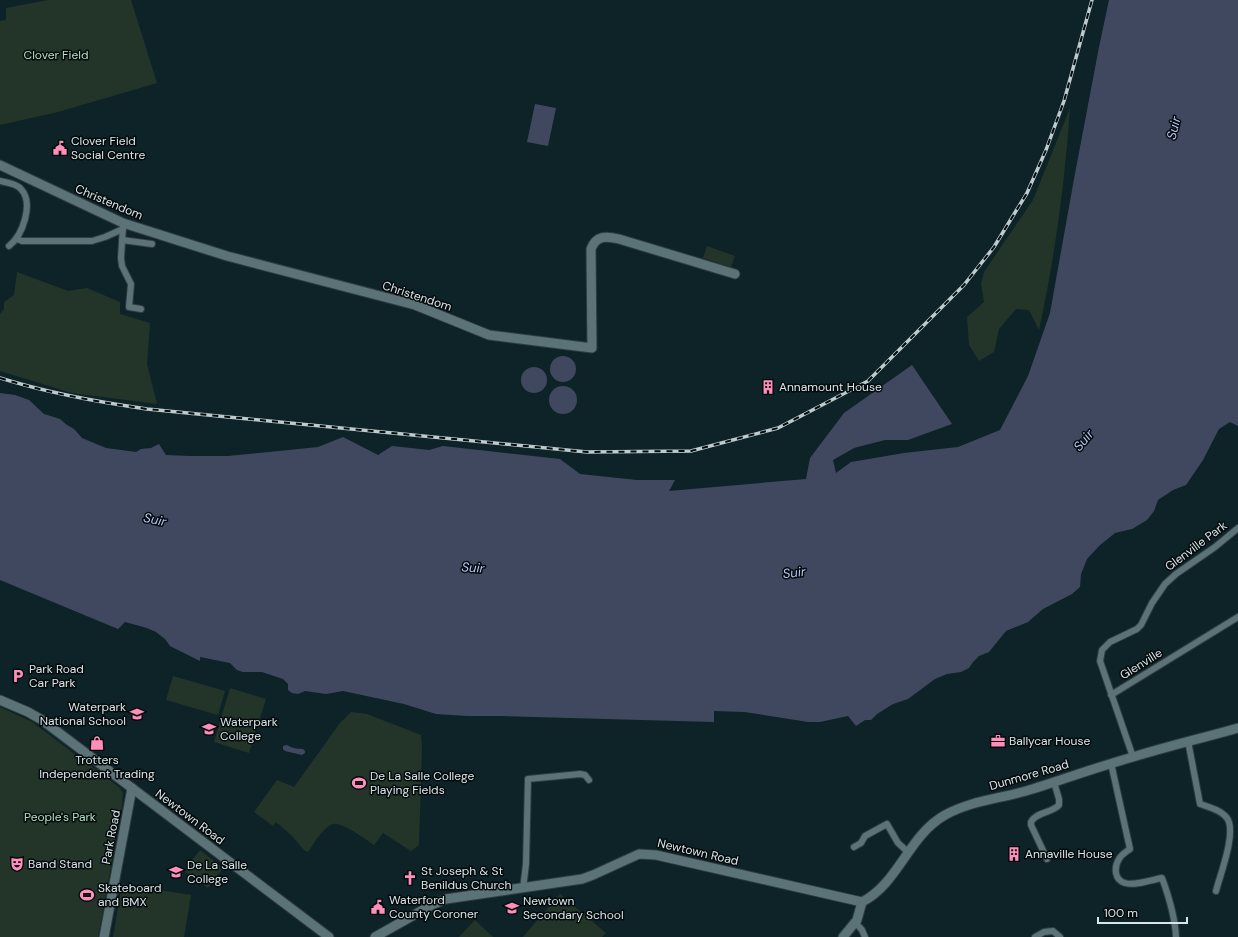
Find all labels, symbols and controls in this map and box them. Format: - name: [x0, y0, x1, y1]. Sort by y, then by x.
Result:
- park label: Clover Field: [24, 47, 88, 63]
- water label: Suir: [1163, 114, 1185, 141]
- place label: Clover Field Social Centre: [71, 133, 145, 163]
- public building icon: Clover Field Social Centre: [52, 140, 68, 156]
- street label: Christendom: [73, 181, 145, 223]
- street label: Christendom: [380, 277, 454, 315]
- building icon: Annamount House: [760, 379, 776, 395]
- place label: Annamount House: [779, 379, 882, 395]
- water label: Suir: [1069, 425, 1098, 455]
- water label: Suir: [142, 509, 169, 530]
- street label: Glenville Park: [1162, 517, 1230, 575]
- water label: Suir: [461, 558, 486, 577]
- water label: Suir: [782, 563, 808, 582]
- street label: Glenville: [1117, 645, 1165, 683]
- place label: Park Road Car Park: [29, 661, 84, 691]
- parking icon: Park Road Car Park: [10, 668, 26, 684]
- place label: Waterpark National School: [40, 699, 126, 729]
- school or university icon: Waterpark National School: [129, 706, 145, 722]
- place label: Waterpark College: [220, 714, 278, 744]
- school or university icon: Waterpark College: [201, 721, 217, 737]
- office icon: Ballycar House: [990, 733, 1006, 749]
- place label: Ballycar House: [1009, 733, 1090, 749]
- shop icon: Trotters Independent Trading: [89, 735, 105, 751]
- place label: Trotters Independent Trading: [39, 752, 155, 782]
- street label: Dunmore Road: [987, 756, 1071, 794]
- place label: De La Salle College Playing Fields: [370, 768, 474, 798]
- sports icon: De La Salle College Playing Fields: [351, 775, 367, 791]
- street label: Newtown Road: [152, 786, 228, 848]
- park label: People's Park: [24, 809, 96, 825]
- street label: Park Road: [98, 809, 124, 865]
- street label: Newtown Road: [656, 835, 740, 869]
- building icon: Annaville House: [1006, 846, 1022, 862]
- place label: Annaville House: [1025, 846, 1113, 862]
- theatre icon: Band Stand: [9, 856, 25, 872]
- place label: Band Stand: [28, 856, 92, 872]
- place label: De La Salle College: [187, 857, 247, 887]
- place label: St Joseph & St Benildus Church: [421, 863, 512, 893]
- school or university icon: De La Salle College: [168, 864, 184, 880]
- church icon: St Joseph & St Benildus Church: [402, 870, 418, 886]
- place label: Skateboard and BMX: [98, 880, 162, 910]
- sports icon: Skateboard and BMX: [79, 887, 95, 903]
- place label: Waterford County Coroner: [389, 892, 479, 922]
- place label: Newtown Secondary School: [523, 893, 624, 923]
- public building icon: Waterford County Coroner: [370, 899, 386, 915]
- scale bar: [1098, 899, 1187, 925]
- school or university icon: Newtown Secondary School: [504, 900, 520, 916]
- text: 100 m: [1104, 905, 1138, 921]

